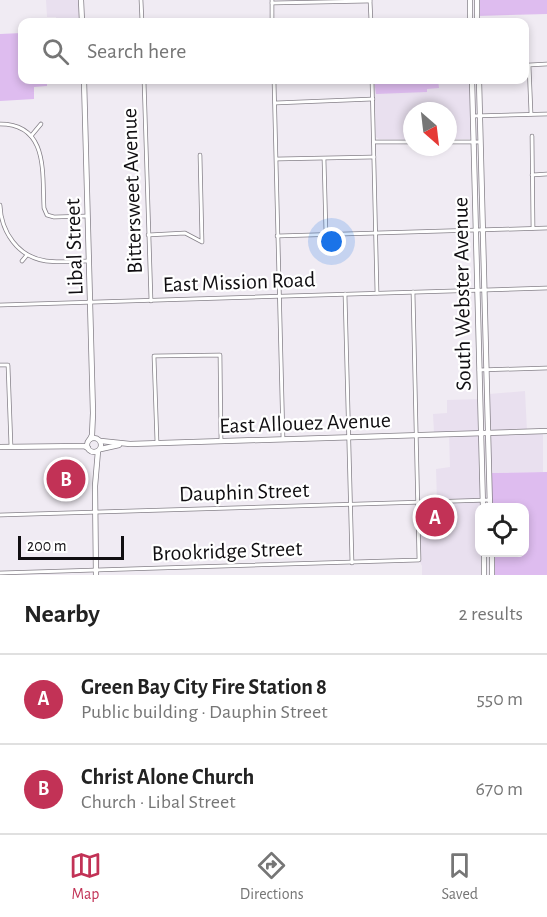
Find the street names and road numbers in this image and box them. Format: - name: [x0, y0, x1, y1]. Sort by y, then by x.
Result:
- street label: Bittersweet Avenue: [118, 108, 146, 274]
- street label: South Webster Avenue: [449, 197, 475, 391]
- street label: Libal Street: [61, 198, 87, 296]
- street label: East Mission Road: [162, 268, 316, 296]
- street label: East Allouez Avenue: [219, 409, 391, 437]
- street label: Dauphin Street: [179, 479, 310, 505]
- street label: Brookridge Street: [151, 537, 303, 565]

